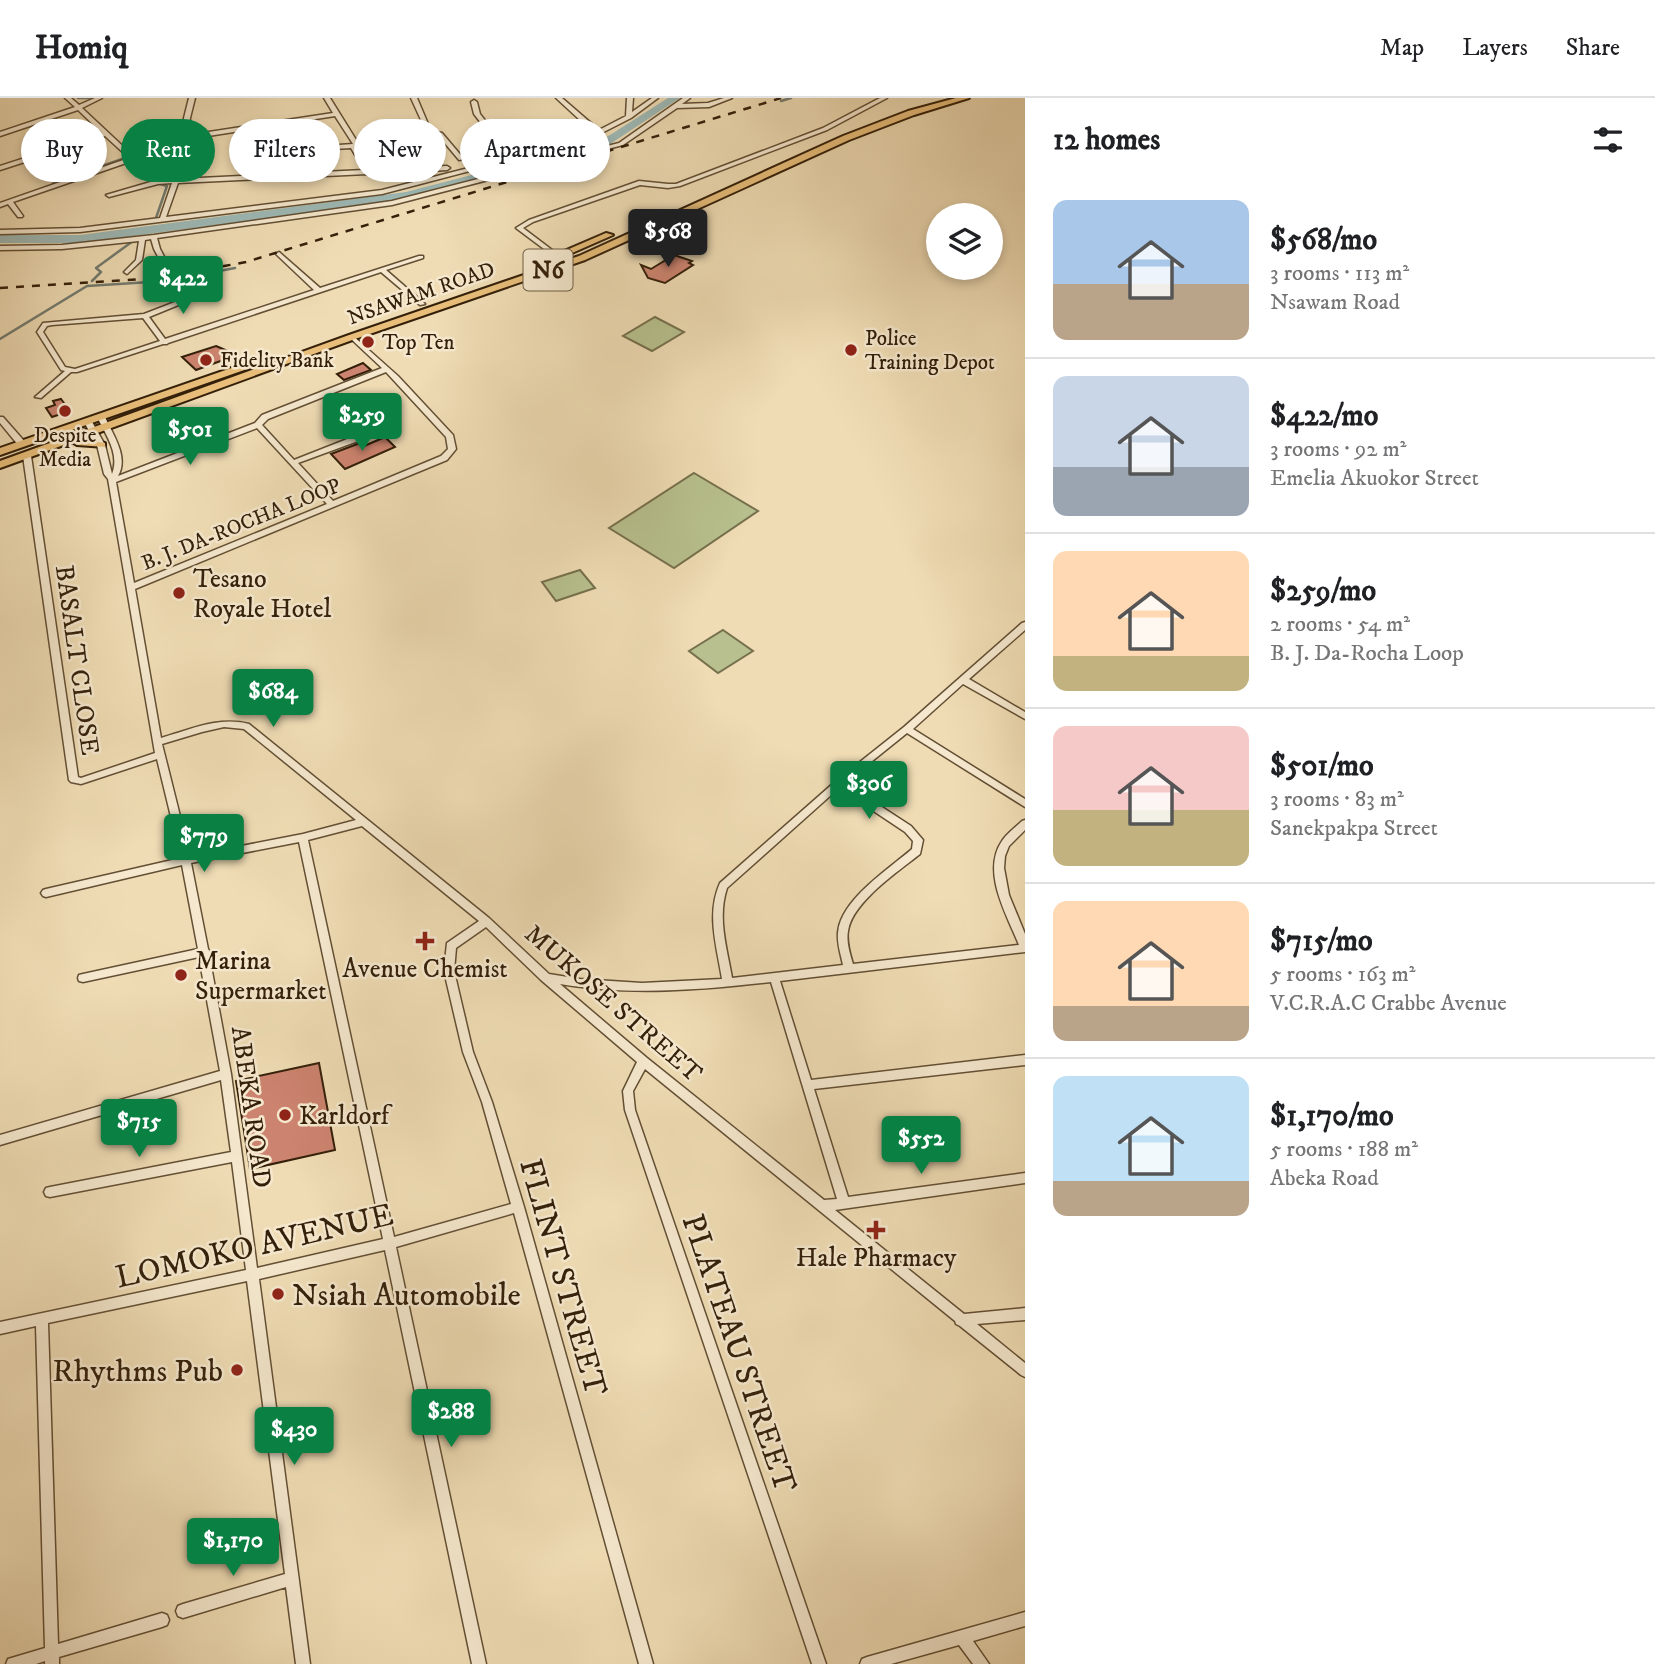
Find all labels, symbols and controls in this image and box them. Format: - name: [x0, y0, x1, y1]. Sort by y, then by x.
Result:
- text: Homiq: [35, 28, 128, 69]
- text: Map: [1380, 33, 1424, 63]
- text: Layers: [1462, 33, 1528, 63]
- text: Share: [1566, 33, 1620, 63]
- chip: Buy: [21, 119, 107, 182]
- chip: Rent: [121, 119, 215, 182]
- chip: Filters: [229, 119, 340, 182]
- chip: New: [354, 119, 446, 182]
- chip: Apartment: [460, 119, 610, 182]
- icon: filters: [1589, 121, 1627, 159]
- text: 12 homes: [1053, 122, 1160, 159]
- map controls: [926, 203, 1003, 280]
- button: layers: [926, 203, 1003, 280]
- pin: $568: [627, 209, 709, 269]
- text: $568: [644, 217, 692, 246]
- text: $568/mo: [1270, 222, 1377, 259]
- icon: home: [1109, 228, 1193, 312]
- road number: N6: [524, 250, 572, 290]
- pin: $422: [142, 256, 224, 316]
- street label: NSAWAM ROAD: [344, 257, 498, 331]
- text: 3 rooms · 113 m²: [1270, 259, 1409, 288]
- text: $422: [159, 264, 207, 293]
- text: Nsawam Road: [1270, 288, 1400, 317]
- place label: Police Training Depot: [865, 326, 995, 376]
- place label: Top Ten: [382, 330, 454, 356]
- marker: Top Ten: [360, 334, 376, 350]
- marker: Police Training Depot: [843, 342, 859, 358]
- place label: Fidelity Bank: [220, 348, 334, 374]
- marker: Fidelity Bank: [198, 352, 214, 368]
- pin: $259: [321, 394, 403, 453]
- text: $422/mo: [1270, 398, 1378, 435]
- text: $259: [339, 401, 385, 430]
- marker: Despite Media: [57, 403, 73, 419]
- icon: home: [1109, 404, 1193, 488]
- pin: $501: [149, 408, 231, 467]
- text: $501: [168, 415, 212, 444]
- place label: Despite Media: [34, 423, 97, 473]
- text: 3 rooms · 92 m²: [1270, 435, 1407, 464]
- text: Emelia Akuokor Street: [1270, 464, 1479, 493]
- street label: B. J. DA-ROCHA LOOP: [138, 473, 345, 577]
- street label: BASALT CLOSE: [47, 563, 106, 757]
- place label: Tesano Royale Hotel: [193, 563, 331, 626]
- text: $259/mo: [1270, 573, 1376, 610]
- icon: home: [1109, 579, 1193, 663]
- marker: Tesano Royale Hotel: [171, 585, 187, 601]
- text: 2 rooms · 54 m²: [1270, 610, 1410, 639]
- text: B. J. Da-Rocha Loop: [1270, 639, 1464, 668]
- pin: $684: [232, 670, 314, 729]
- text: $684: [248, 677, 298, 706]
- text: $501/mo: [1270, 748, 1374, 785]
- icon: home: [1109, 754, 1193, 838]
- pin: $306: [828, 762, 910, 821]
- text: $306: [846, 769, 892, 798]
- text: 3 rooms · 83 m²: [1270, 785, 1404, 814]
- pin: $779: [163, 814, 245, 874]
- text: Sanekpakpa Street: [1270, 814, 1438, 843]
- text: $779: [180, 822, 228, 851]
- street label: MUKOSE STREET: [517, 918, 709, 1091]
- text: $715/mo: [1270, 923, 1373, 960]
- icon: home: [1109, 929, 1193, 1013]
- marker: Avenue Chemist: [417, 933, 433, 949]
- place label: Marina Supermarket: [195, 945, 327, 1008]
- place label: Avenue Chemist: [342, 953, 508, 986]
- text: 5 rooms · 163 m²: [1270, 960, 1416, 989]
- marker: Marina Supermarket: [173, 967, 189, 983]
- text: V.C.R.A.C Crabbe Avenue: [1270, 989, 1507, 1018]
- street label: ABEKA ROAD: [223, 1024, 278, 1190]
- text: $1,170/mo: [1270, 1098, 1394, 1135]
- pin: $715: [98, 1100, 180, 1159]
- place label: Karldorf: [299, 1100, 393, 1133]
- icon: home: [1109, 1104, 1193, 1188]
- text: $715: [117, 1107, 161, 1136]
- marker: Karldorf: [277, 1107, 293, 1123]
- pin: $552: [880, 1116, 962, 1176]
- text: $552: [898, 1124, 944, 1153]
- text: 5 rooms · 188 m²: [1270, 1135, 1418, 1164]
- street label: FLINT STREET: [509, 1154, 615, 1401]
- text: Abeka Road: [1270, 1164, 1379, 1193]
- street label: LOMOKO AVENUE: [112, 1196, 397, 1298]
- street label: PLATEAU STREET: [672, 1209, 805, 1498]
- marker: Hale Pharmacy: [868, 1222, 884, 1238]
- place label: Hale Pharmacy: [796, 1242, 957, 1275]
- place label: Nsiah Automobile: [292, 1276, 521, 1316]
- marker: Nsiah Automobile: [270, 1286, 286, 1302]
- place label: Rhythms Pub: [52, 1352, 223, 1392]
- marker: Rhythms Pub: [229, 1362, 245, 1378]
- pin: $288: [410, 1390, 492, 1449]
- text: $288: [428, 1397, 474, 1426]
- pin: $430: [253, 1408, 335, 1467]
- text: $430: [271, 1415, 317, 1444]
- pin: $1,170: [176, 1518, 290, 1578]
- text: $1,170: [203, 1526, 263, 1555]

